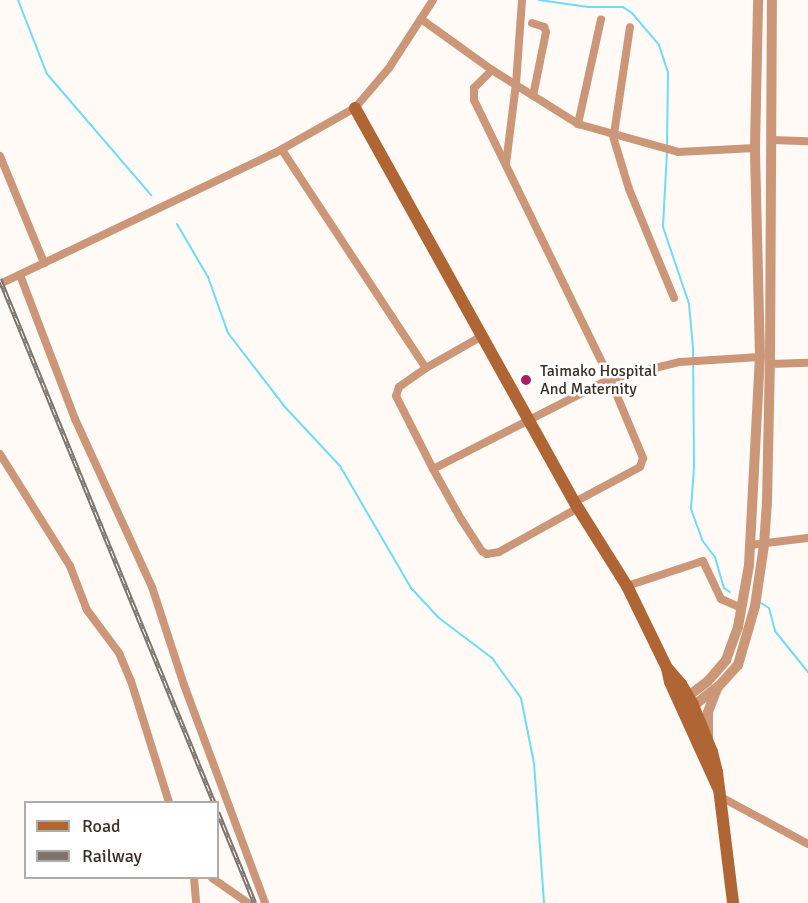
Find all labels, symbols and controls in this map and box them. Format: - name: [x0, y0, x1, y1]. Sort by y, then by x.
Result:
- place label: Taimako Hospital And Maternity: [540, 361, 657, 399]
- marker: Taimako Hospital And Maternity: [517, 371, 535, 389]
- legend: [24, 801, 219, 879]
- text: Road: [82, 815, 121, 837]
- text: Railway: [82, 845, 142, 867]

